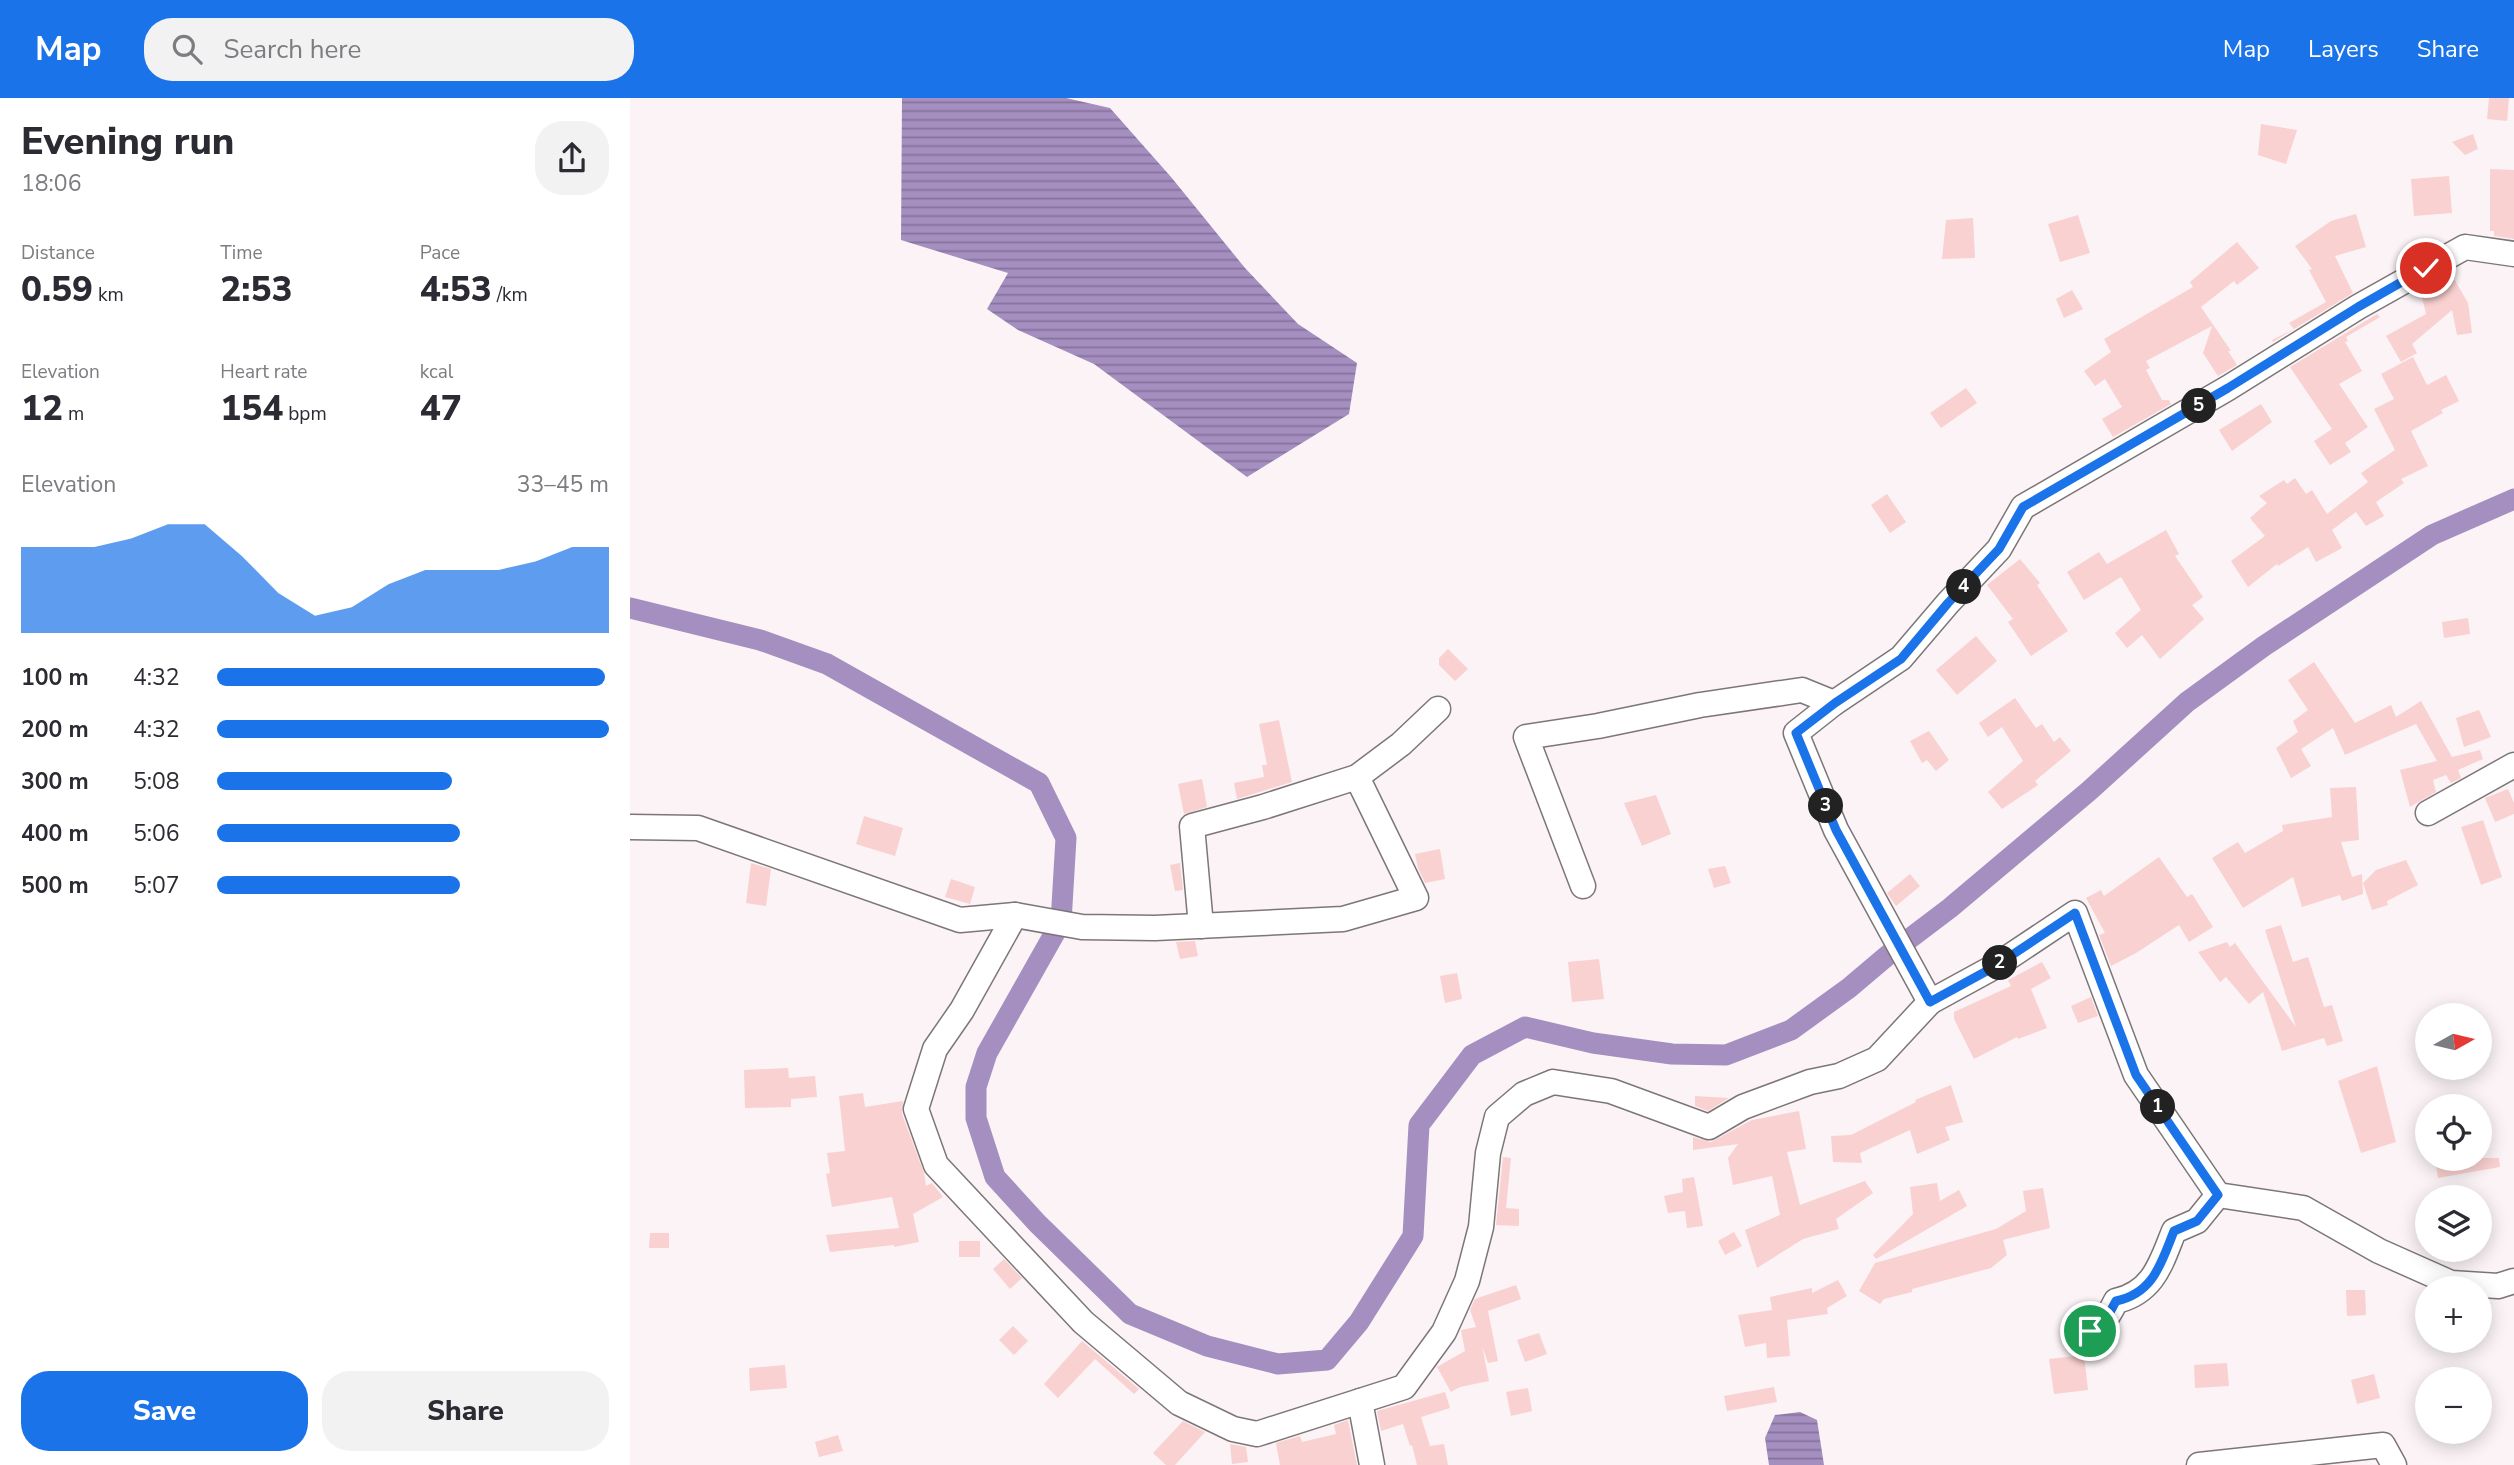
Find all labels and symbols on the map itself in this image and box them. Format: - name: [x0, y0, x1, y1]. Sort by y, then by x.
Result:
- pin: [2396, 238, 2456, 298]
- pin: 5: [2182, 388, 2216, 424]
- pin: 4: [1946, 570, 1982, 604]
- pin: 3: [1808, 788, 1844, 824]
- pin: 2: [1982, 946, 2018, 980]
- north arrow: [2415, 1003, 2492, 1080]
- pin: 1: [2140, 1090, 2176, 1124]
- pin: [2060, 1301, 2120, 1361]

